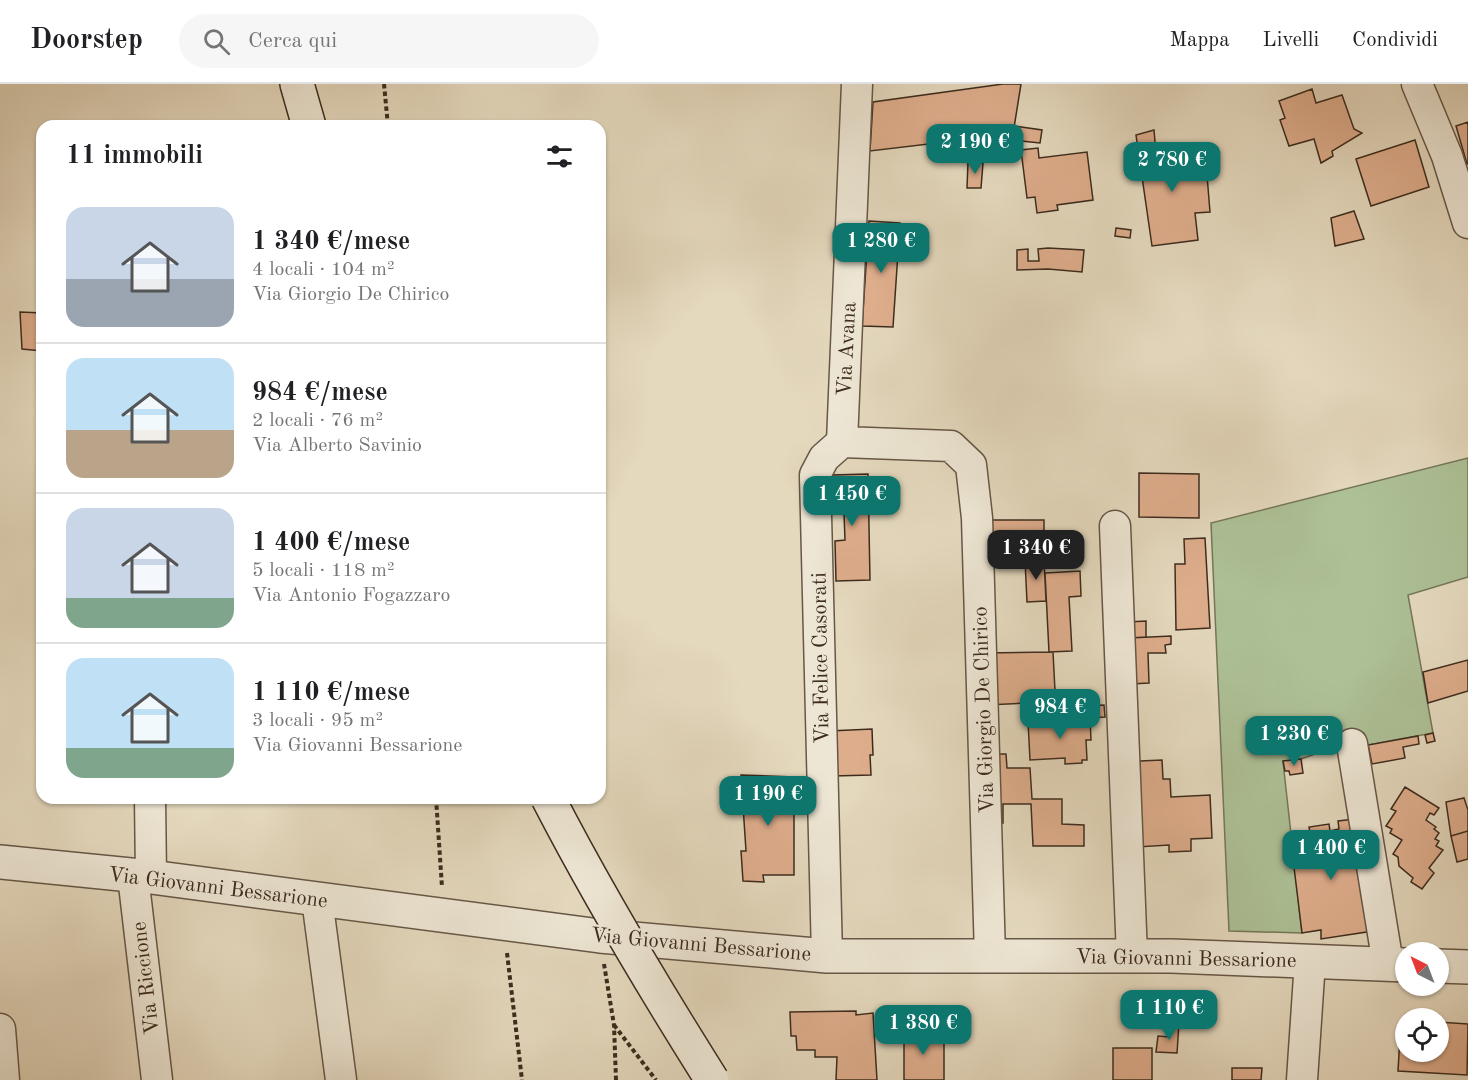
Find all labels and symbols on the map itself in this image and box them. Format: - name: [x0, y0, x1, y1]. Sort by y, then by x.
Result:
- pin: 2 190 €: [920, 124, 1030, 175]
- pin: 2 780 €: [1117, 142, 1227, 193]
- pin: 1 280 €: [826, 223, 936, 274]
- street label: Via Avana: [835, 301, 860, 397]
- pin: 1 450 €: [797, 476, 907, 527]
- pin: 1 340 €: [981, 530, 1091, 581]
- street label: Via Felice Casorati: [810, 572, 833, 744]
- street label: Via Giorgio De Chirico: [970, 606, 999, 814]
- pin: 984 €: [1018, 689, 1102, 740]
- pin: 1 230 €: [1239, 716, 1349, 767]
- pin: 1 190 €: [713, 776, 823, 827]
- pin: 1 400 €: [1276, 830, 1386, 881]
- street label: Via Giovanni Bessarione: [107, 865, 329, 912]
- street label: Via Riccione: [129, 920, 164, 1035]
- street label: Via Giovanni Bessarione: [590, 925, 812, 966]
- north arrow: [1395, 942, 1449, 996]
- street label: Via Giovanni Bessarione: [1075, 947, 1297, 972]
- pin: 1 110 €: [1114, 990, 1224, 1041]
- pin: 1 380 €: [868, 1005, 978, 1056]

